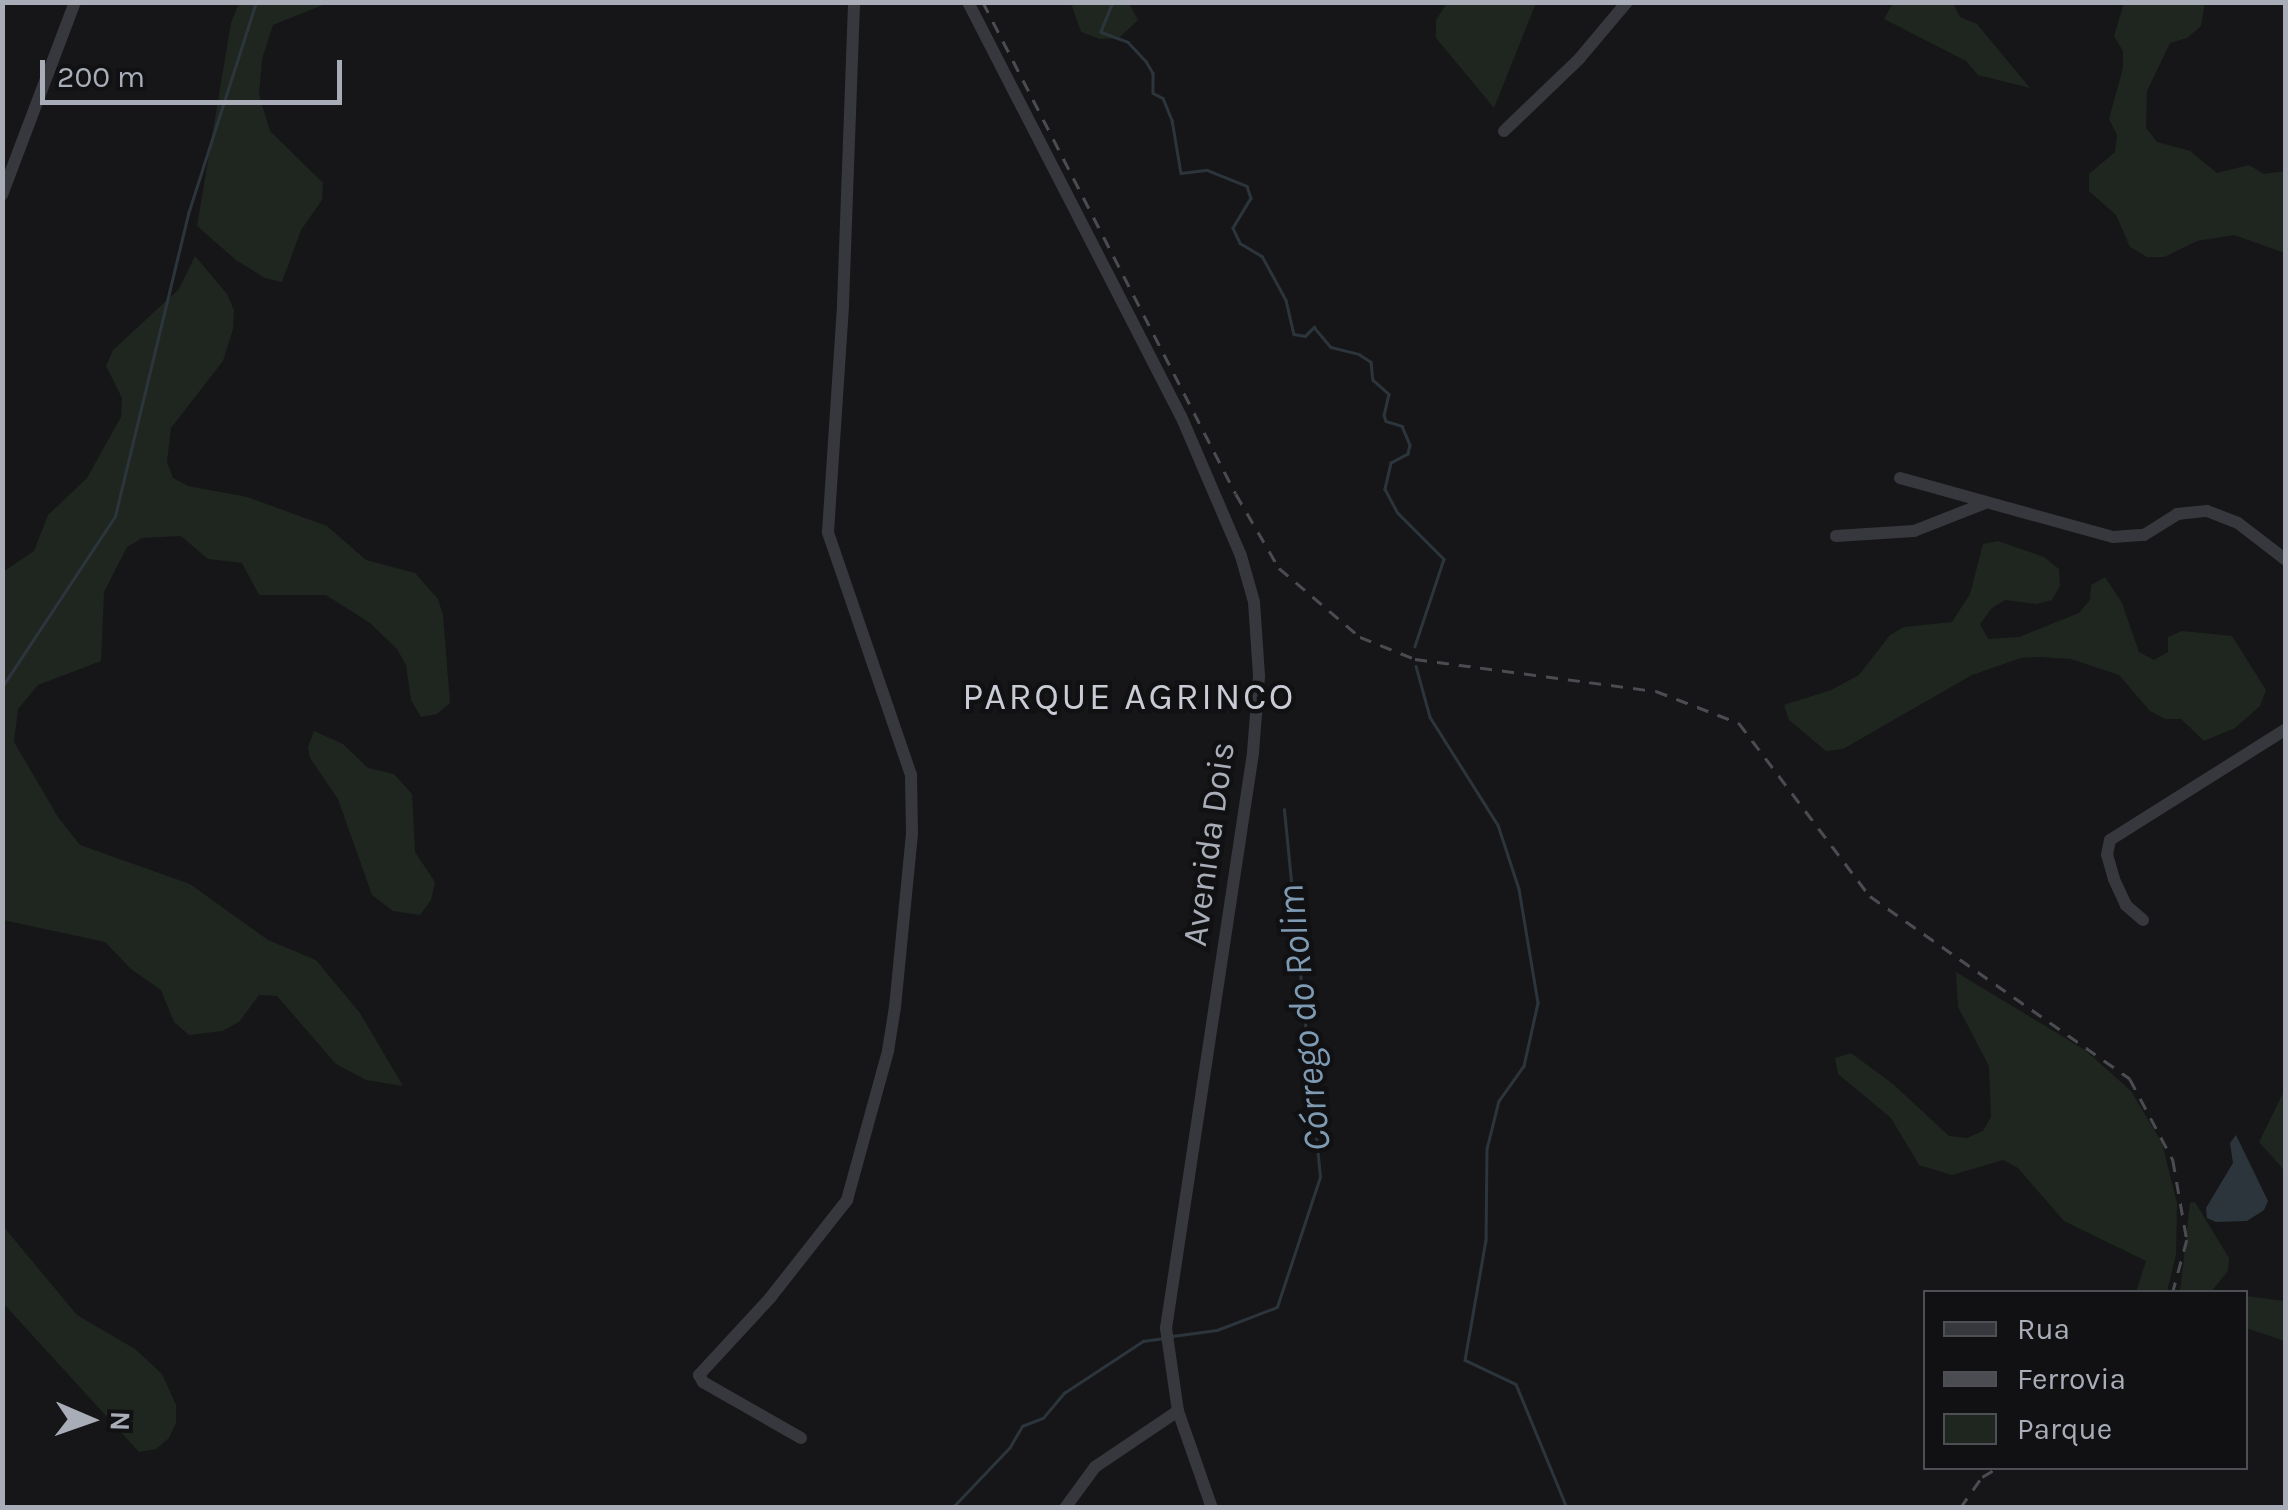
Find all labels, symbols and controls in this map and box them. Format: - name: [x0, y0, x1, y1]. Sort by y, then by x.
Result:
- scale bar: [45, 40, 348, 102]
- text: 200 m: [57, 59, 145, 95]
- district label: PARQUE AGRINCO: [962, 674, 1296, 720]
- street label: Avenida Dois: [1174, 739, 1244, 949]
- water label: Córrego do Rolim: [1267, 882, 1341, 1154]
- legend: [1923, 1290, 2248, 1470]
- text: Rua: [2017, 1311, 2070, 1347]
- text: Ferrovia: [2017, 1361, 2126, 1397]
- north arrow: [40, 1370, 140, 1470]
- text: N: [104, 1410, 137, 1432]
- text: Parque: [2017, 1411, 2112, 1447]

